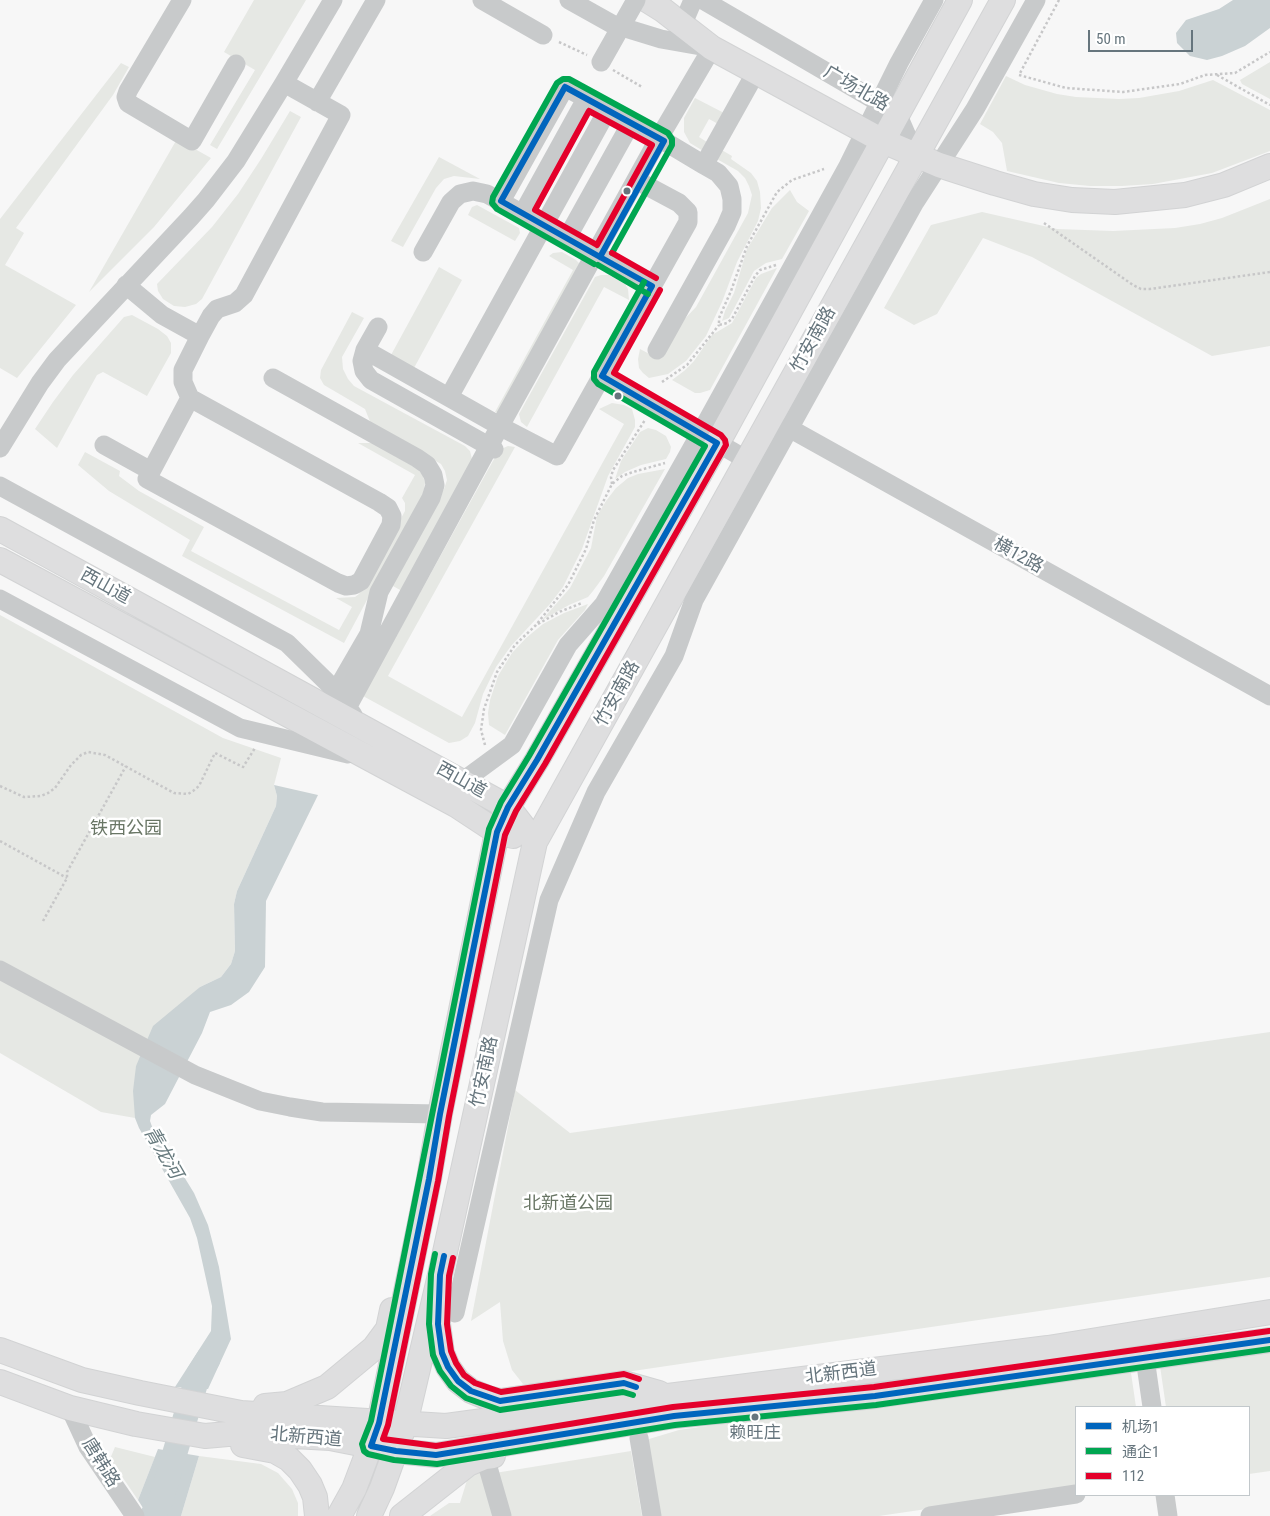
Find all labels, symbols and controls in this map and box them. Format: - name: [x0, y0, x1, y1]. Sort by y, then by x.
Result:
- scale bar: [1090, 20, 1195, 52]
- text: 50 m: [1096, 30, 1126, 48]
- street label: 广场北路: [819, 62, 893, 116]
- unlabelled marker: [622, 186, 632, 196]
- street label: 竹安南路: [787, 303, 841, 377]
- unlabelled marker: [613, 391, 623, 401]
- street label: 横12路: [989, 534, 1047, 578]
- street label: 西山道: [76, 564, 134, 610]
- street label: 竹安南路: [591, 657, 645, 731]
- street label: 西山道: [432, 758, 490, 804]
- park label: 铁西公园: [90, 818, 162, 840]
- street label: 竹安南路: [467, 1035, 503, 1109]
- water label: 青龙河: [138, 1123, 186, 1183]
- park label: 北新道公园: [523, 1193, 613, 1215]
- street label: 北新西道: [804, 1359, 878, 1389]
- legend: [1075, 1406, 1250, 1496]
- marker: 赖旺庄: [750, 1412, 760, 1422]
- text: 机场1: [1122, 1418, 1159, 1436]
- street label: 北新西道: [269, 1424, 343, 1452]
- place label: 赖旺庄: [730, 1424, 780, 1444]
- street label: 唐韩路: [77, 1434, 123, 1492]
- text: 通企1: [1122, 1443, 1159, 1461]
- text: 112: [1122, 1467, 1144, 1485]

